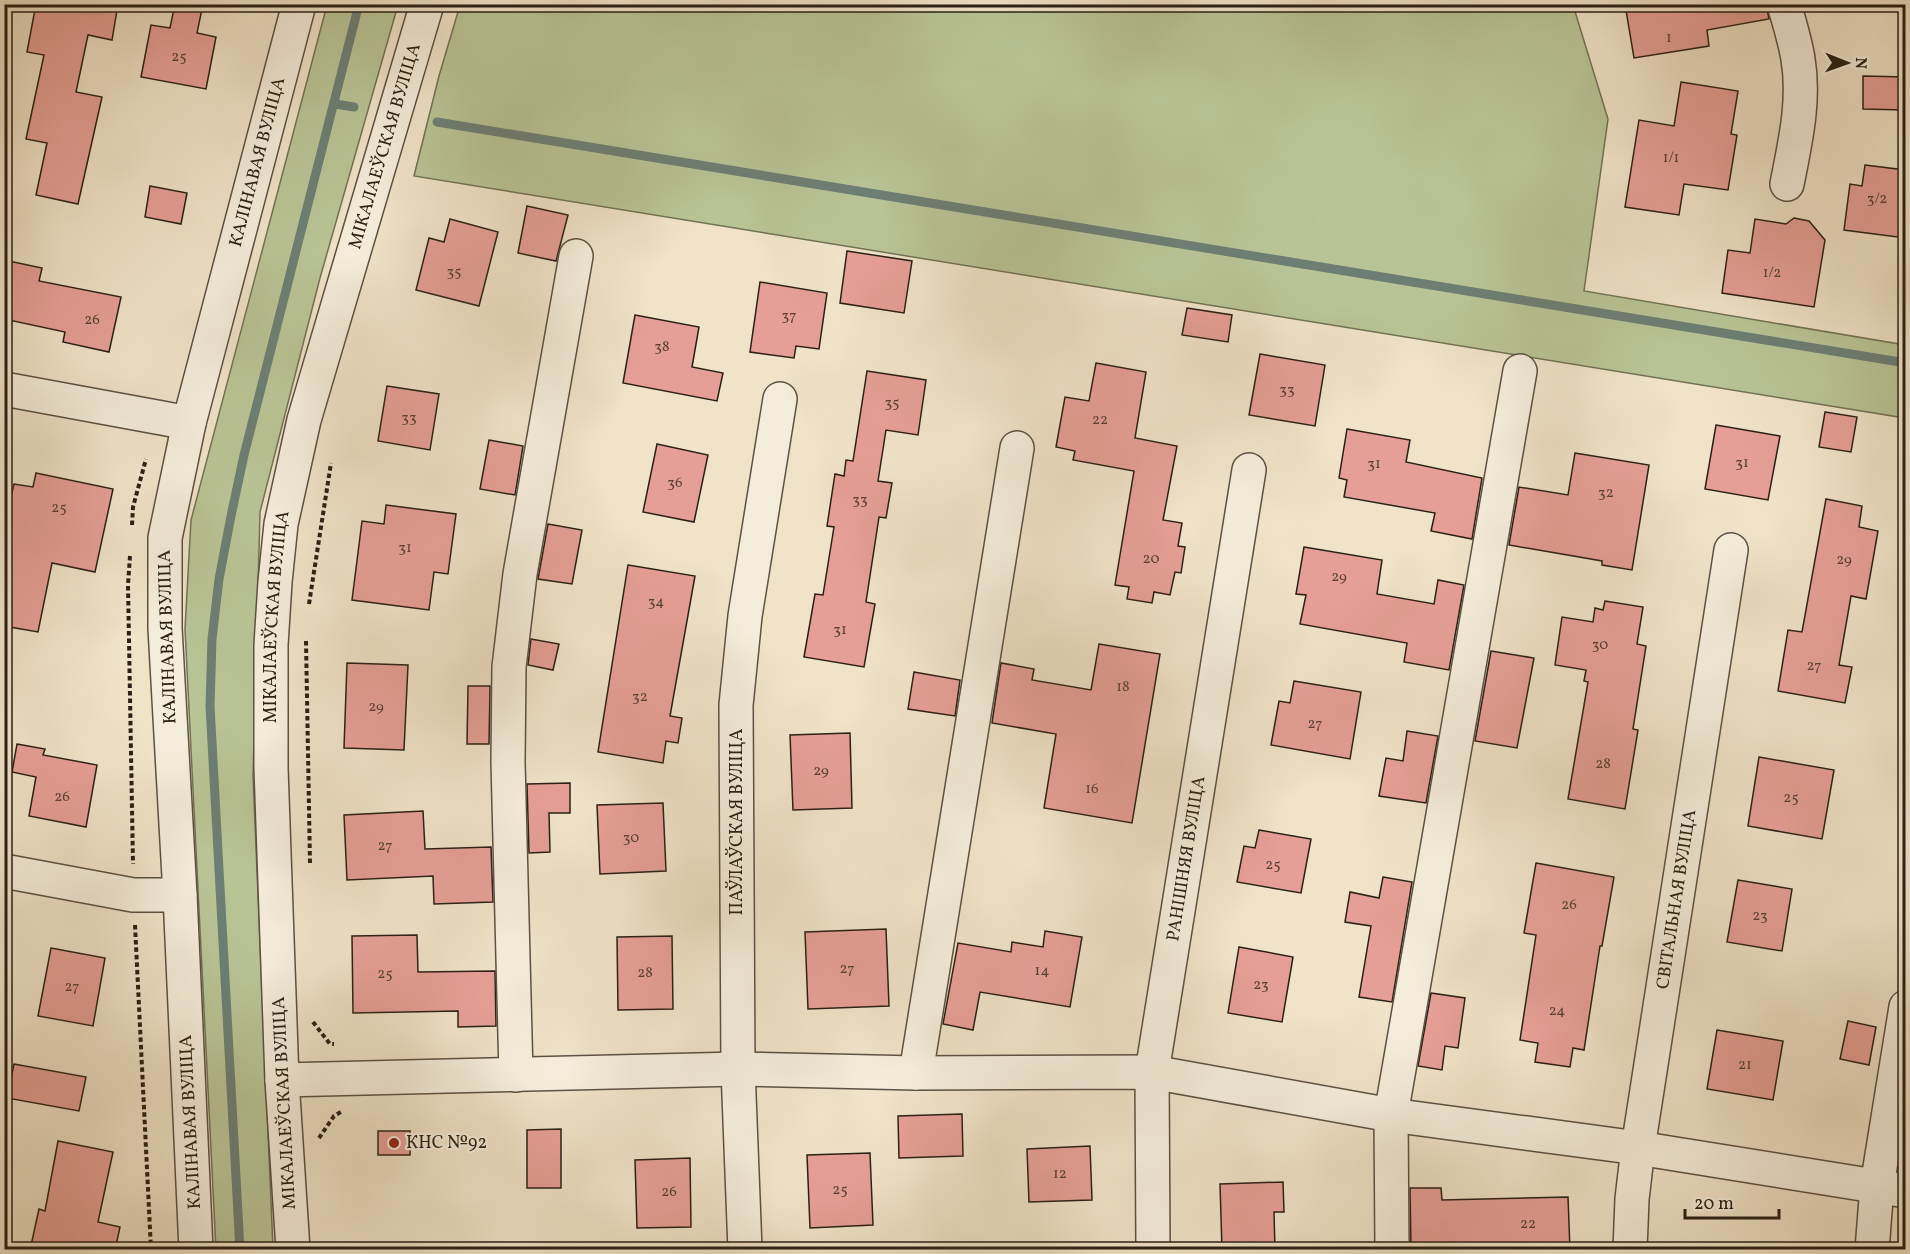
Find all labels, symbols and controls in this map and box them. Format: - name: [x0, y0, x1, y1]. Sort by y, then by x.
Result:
- house number: 1: [1666, 28, 1672, 49]
- north arrow: [1817, 33, 1877, 93]
- street label: МІКАЛАЕЎСКАЯ ВУЛІЦА: [343, 40, 427, 252]
- house number: 25: [171, 47, 187, 68]
- text: N: [1849, 57, 1871, 70]
- street label: КАЛІНАВАЯ ВУЛІЦА: [223, 74, 292, 250]
- house number: 1/1: [1663, 148, 1679, 169]
- house number: 3/2: [1867, 189, 1887, 210]
- house number: 35: [447, 262, 461, 283]
- house number: 1/2: [1763, 263, 1781, 284]
- house number: 37: [782, 306, 796, 327]
- house number: 26: [84, 310, 100, 331]
- house number: 38: [654, 337, 670, 358]
- house number: 33: [1279, 380, 1295, 401]
- house number: 35: [885, 393, 899, 414]
- house number: 33: [401, 408, 417, 429]
- house number: 22: [1092, 410, 1108, 431]
- house number: 31: [1735, 453, 1749, 474]
- house number: 31: [1367, 454, 1381, 475]
- house number: 36: [667, 473, 683, 494]
- house number: 32: [1598, 483, 1614, 504]
- house number: 33: [852, 490, 868, 511]
- house number: 25: [51, 498, 67, 519]
- street label: МІКАЛАЕЎСКАЯ ВУЛІЦА: [258, 508, 296, 723]
- house number: 31: [398, 538, 412, 559]
- street label: КАЛІНАВАЯ ВУЛІЦА: [152, 549, 184, 725]
- house number: 20: [1143, 549, 1159, 570]
- house number: 29: [1836, 550, 1852, 571]
- house number: 29: [1331, 567, 1347, 588]
- house number: 34: [648, 592, 664, 613]
- house number: 31: [833, 620, 847, 641]
- house number: 30: [1592, 635, 1608, 656]
- house number: 27: [1807, 656, 1821, 677]
- house number: 18: [1116, 677, 1130, 698]
- house number: 32: [632, 687, 648, 708]
- house number: 29: [368, 697, 384, 718]
- house number: 27: [1308, 714, 1322, 735]
- street label: ПАЎЛАЎСКАЯ ВУЛІЦА: [725, 728, 750, 915]
- house number: 28: [1595, 754, 1611, 775]
- house number: 29: [813, 761, 829, 782]
- street label: РАНІШНЯЯ ВУЛІЦА: [1161, 774, 1212, 943]
- house number: 16: [1085, 779, 1099, 800]
- house number: 26: [54, 787, 70, 808]
- house number: 25: [1783, 788, 1799, 809]
- street label: СВІТАЛЬНАЯ ВУЛІЦА: [1650, 807, 1703, 991]
- house number: 30: [623, 828, 639, 849]
- house number: 27: [378, 836, 392, 857]
- house number: 25: [1265, 855, 1281, 876]
- house number: 26: [1561, 895, 1577, 916]
- house number: 23: [1752, 906, 1768, 927]
- house number: 27: [840, 959, 854, 980]
- house number: 14: [1035, 961, 1049, 982]
- house number: 28: [637, 963, 653, 984]
- house number: 25: [377, 964, 393, 985]
- house number: 23: [1253, 975, 1269, 996]
- house number: 27: [65, 977, 79, 998]
- street label: МІКАЛАЕЎСКАЯ ВУЛІЦА: [267, 996, 303, 1210]
- house number: 24: [1549, 1001, 1565, 1022]
- street label: КАЛІНАВАЯ ВУЛІЦА: [174, 1034, 208, 1210]
- house number: 21: [1738, 1055, 1752, 1076]
- place label: КНС №92: [406, 1131, 487, 1156]
- marker: КНС №92: [387, 1136, 401, 1150]
- house number: 12: [1053, 1164, 1067, 1185]
- house number: 25: [832, 1180, 848, 1201]
- house number: 26: [661, 1182, 677, 1203]
- scale bar: [1685, 1182, 1780, 1220]
- text: 20 m: [1694, 1192, 1734, 1217]
- house number: 22: [1520, 1214, 1536, 1235]

